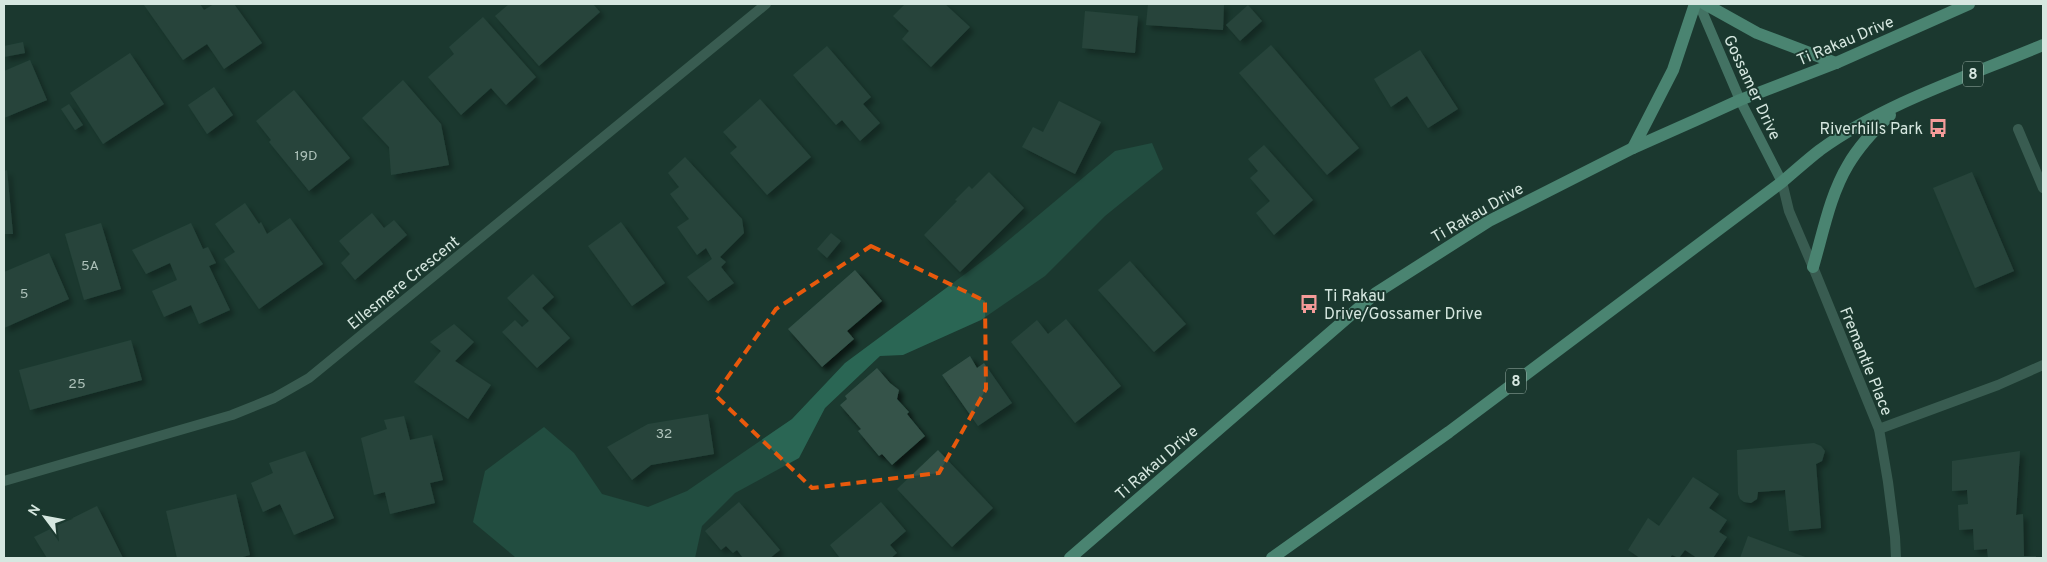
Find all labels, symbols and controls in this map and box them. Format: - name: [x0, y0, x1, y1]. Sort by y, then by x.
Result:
- street label: Ti Rakau Drive: [1794, 12, 1897, 71]
- street label: Gossamer Drive: [1718, 32, 1784, 144]
- road number: 8: [1963, 62, 1983, 86]
- bus stop icon: Riverhills Park: [1927, 117, 1949, 139]
- place label: Riverhills Park: [1820, 120, 1923, 140]
- house number: 19D: [294, 148, 318, 165]
- street label: Ti Rakau Drive: [1428, 179, 1528, 248]
- street label: Ellesmere Crescent: [344, 232, 464, 335]
- house number: 5A: [81, 258, 99, 275]
- house number: 5: [20, 286, 28, 303]
- place label: Ti Rakau Drive/Gossamer Drive: [1324, 287, 1482, 325]
- bus stop icon: Ti Rakau Drive/Gossamer Drive: [1298, 293, 1320, 315]
- street label: Fremantle Place: [1834, 305, 1896, 419]
- road number: 8: [1506, 368, 1526, 394]
- house number: 25: [68, 376, 86, 393]
- street label: Ti Rakau Drive: [1112, 422, 1203, 505]
- house number: 32: [656, 426, 672, 443]
- north arrow: [20, 492, 70, 542]
- text: N: [25, 502, 45, 520]

